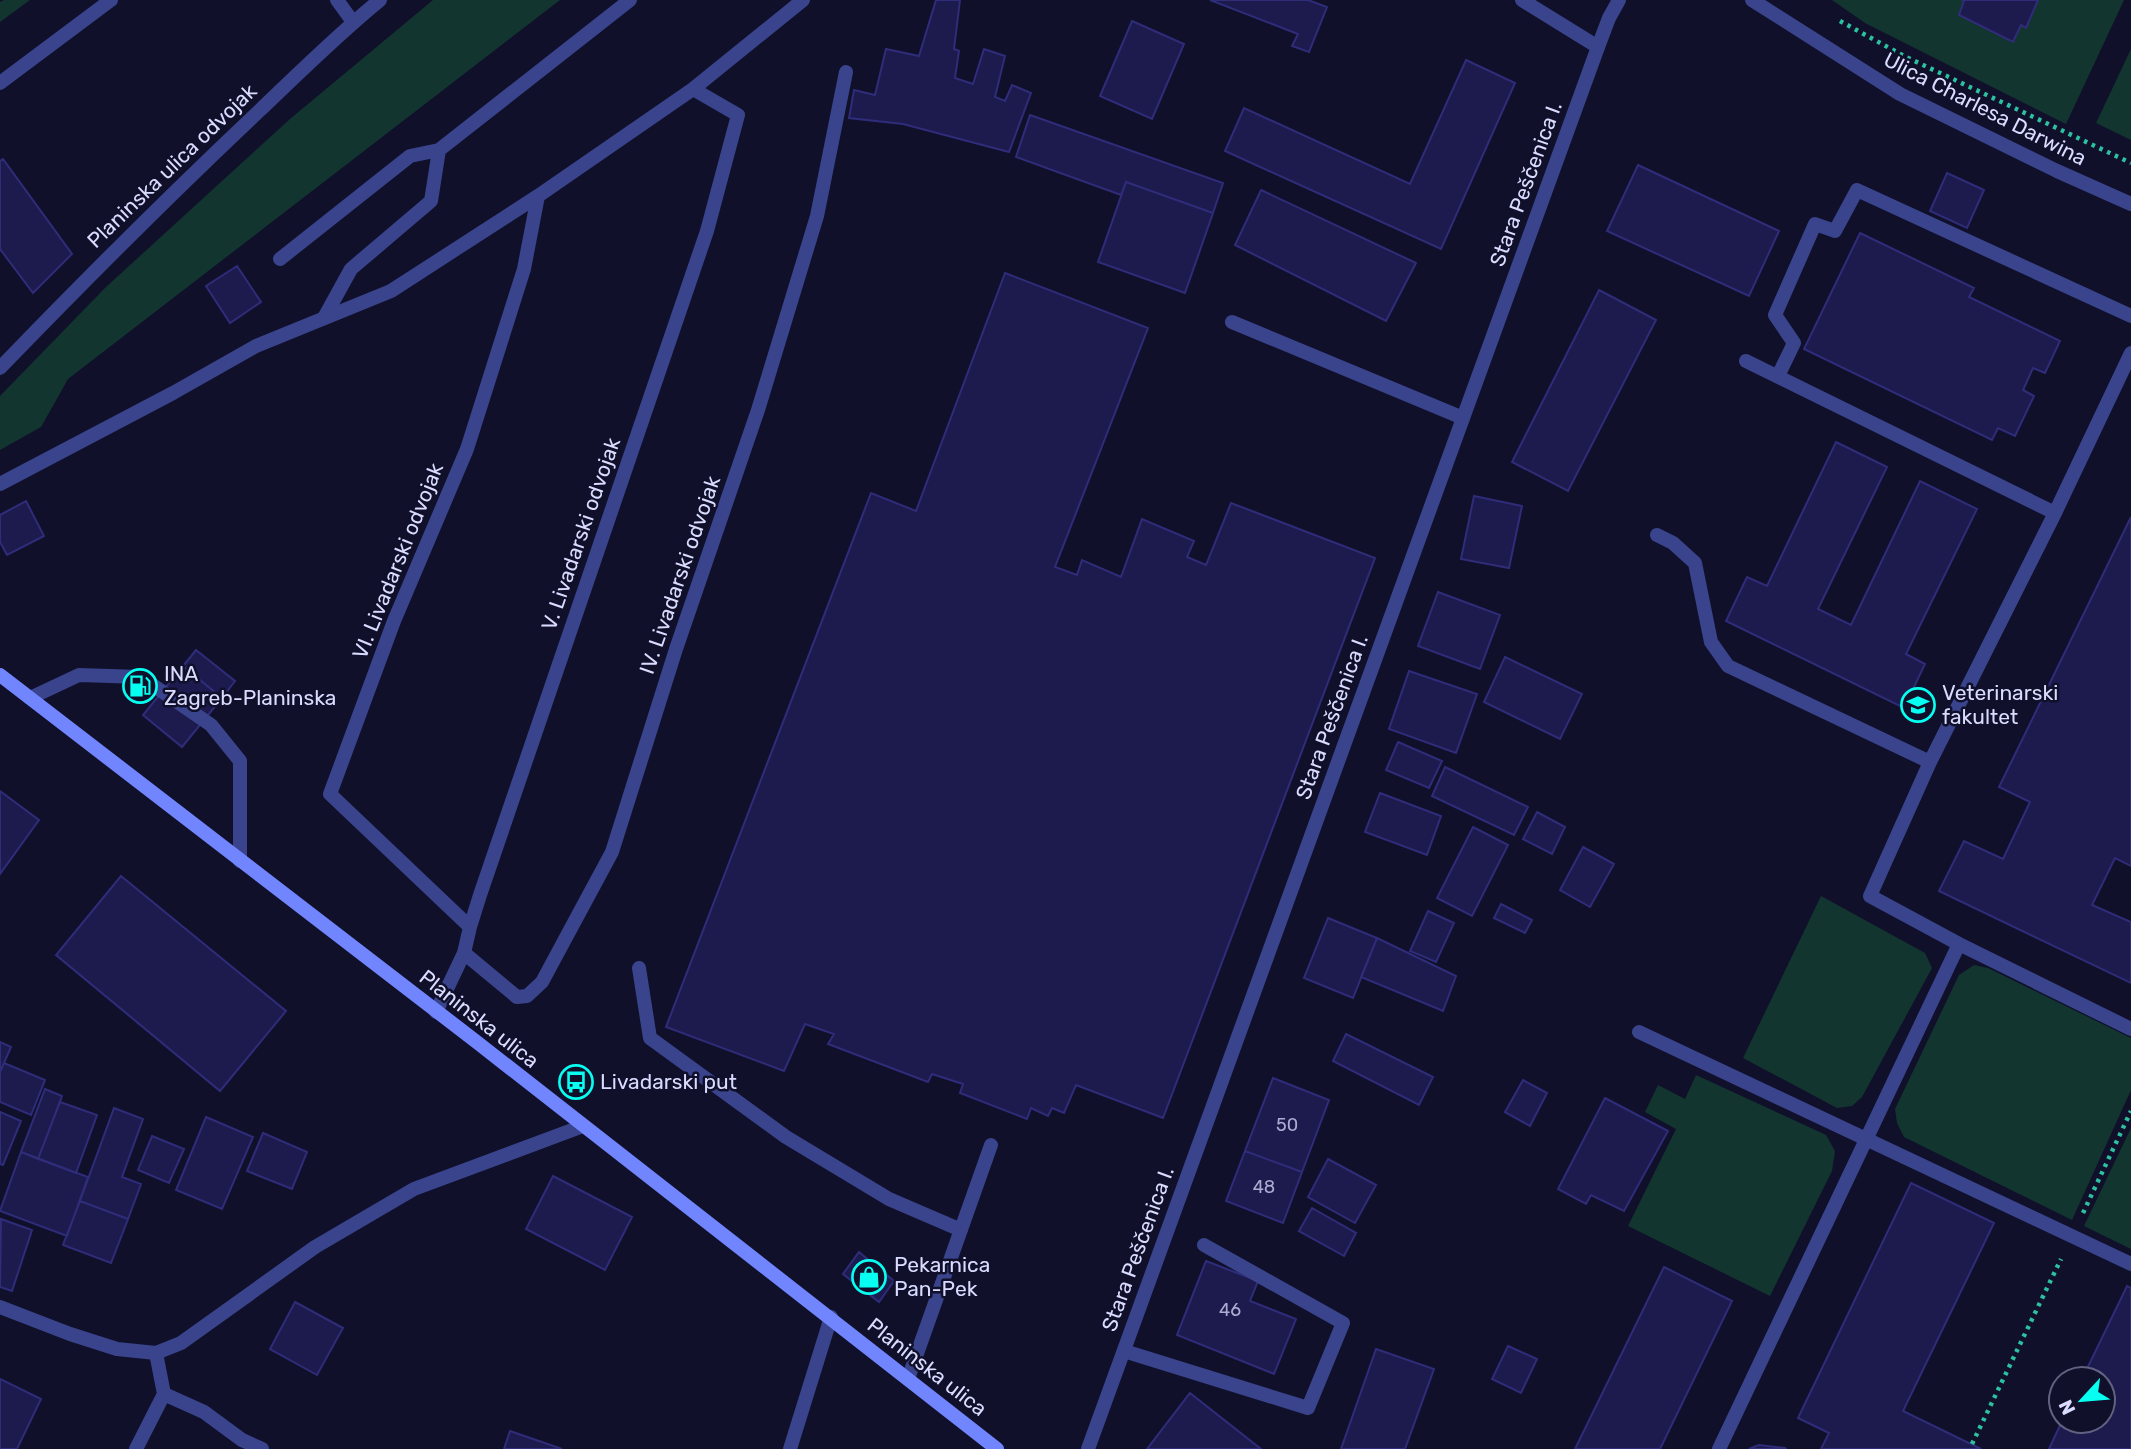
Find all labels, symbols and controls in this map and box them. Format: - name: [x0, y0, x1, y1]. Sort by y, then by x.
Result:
- street label: Ulica Charlesa Darwina: [1880, 47, 2091, 171]
- street label: Planinska ulica odvojak: [82, 78, 262, 253]
- street label: Stara Peščenica I.: [1484, 98, 1567, 270]
- street label: V. Livadarski odvojak: [536, 434, 625, 633]
- street label: VI. Livadarski odvojak: [347, 459, 448, 662]
- street label: IV. Livadarski odvojak: [634, 472, 725, 677]
- street label: Stara Peščenica I.: [1290, 631, 1373, 803]
- place label: INA Zagreb-Planinska: [164, 661, 336, 710]
- fuel station icon: INA Zagreb-Planinska: [121, 667, 159, 705]
- place label: Veterinarski fakultet: [1942, 680, 2058, 729]
- school or university icon: Veterinarski fakultet: [1899, 686, 1937, 724]
- street label: Planinska ulica: [415, 964, 544, 1073]
- bus stop icon: Livadarski put: [557, 1063, 595, 1101]
- place label: Livadarski put: [600, 1069, 737, 1094]
- house number: 50: [1276, 1114, 1298, 1136]
- street label: Stara Peščenica I.: [1096, 1163, 1179, 1335]
- house number: 48: [1253, 1176, 1275, 1198]
- place label: Pekarnica Pan-Pek: [894, 1252, 990, 1301]
- shop icon: Pekarnica Pan-Pek: [850, 1258, 888, 1296]
- house number: 46: [1219, 1299, 1241, 1321]
- street label: Planinska ulica: [863, 1312, 992, 1421]
- north arrow: [2047, 1365, 2117, 1435]
- text: N: [2054, 1396, 2081, 1418]

